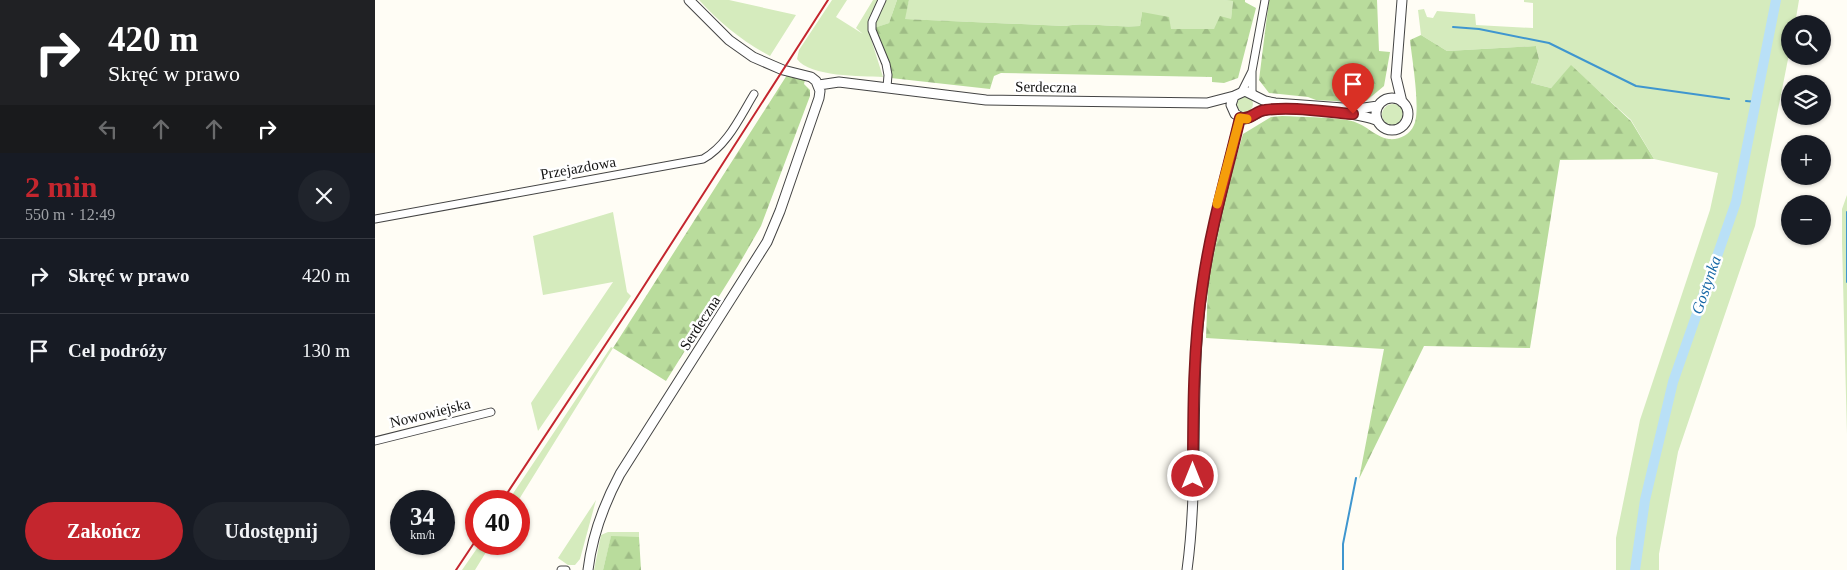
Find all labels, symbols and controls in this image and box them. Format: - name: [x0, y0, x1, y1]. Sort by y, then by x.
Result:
- map controls: [1781, 15, 1831, 245]
- button: search: [1781, 15, 1831, 65]
- icon: right: [25, 20, 90, 85]
- text: 420 m: [108, 20, 198, 59]
- text: Skręć w prawo: [108, 61, 240, 86]
- pin: [1332, 63, 1374, 114]
- icon: arrive: [1339, 70, 1367, 98]
- button: layers: [1781, 75, 1831, 125]
- street label: Serdeczna: [1015, 78, 1077, 96]
- icon: left: [94, 115, 122, 143]
- icon: ahead: [147, 115, 175, 143]
- icon: ahead: [200, 115, 228, 143]
- icon: right: [253, 115, 281, 143]
- button: +: [1781, 135, 1831, 185]
- street label: Przejazdowa: [539, 153, 617, 183]
- text: 2 min: [25, 170, 98, 203]
- button: close: [298, 170, 350, 222]
- button: −: [1781, 195, 1831, 245]
- text: 550 m · 12:49: [25, 206, 115, 223]
- water label: Gostynka: [1688, 254, 1725, 317]
- icon: right: [25, 262, 53, 290]
- text: Skręć w prawo: [68, 265, 189, 286]
- text: 420 m: [302, 265, 350, 286]
- street label: Serdeczna: [677, 293, 724, 353]
- icon: arrive: [25, 337, 53, 365]
- text: Cel podróży: [68, 340, 167, 361]
- text: 130 m: [302, 340, 350, 361]
- street label: Nowowiejska: [388, 395, 472, 431]
- position arrow: [1166, 449, 1218, 501]
- speed limit sign: 40: [465, 490, 530, 555]
- button: Zakończ: [25, 502, 183, 560]
- button: Udostępnij: [193, 502, 350, 560]
- text: 34: [410, 503, 435, 530]
- text: km/h: [410, 528, 435, 542]

